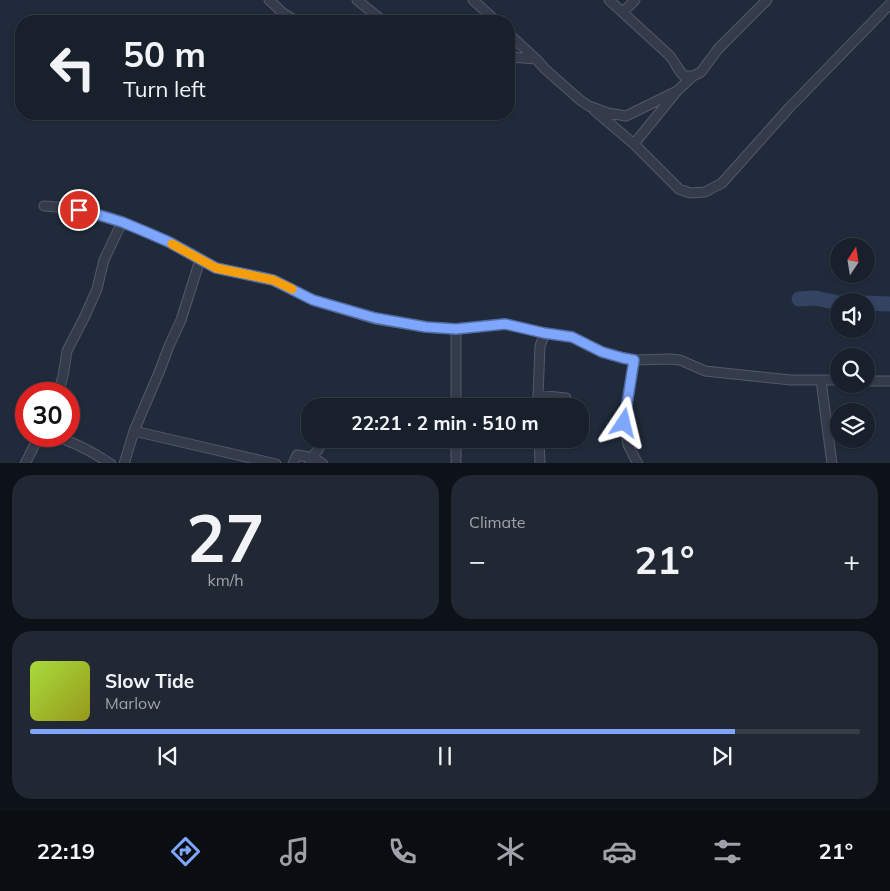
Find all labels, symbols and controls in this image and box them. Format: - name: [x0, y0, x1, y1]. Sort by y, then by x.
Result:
- text: 50 m: [123, 32, 206, 76]
- icon: left: [40, 35, 105, 100]
- text: Turn left: [123, 75, 206, 103]
- pin: [58, 189, 100, 231]
- icon: arrive: [65, 196, 93, 224]
- north arrow: [830, 238, 875, 282]
- map controls: [830, 238, 875, 448]
- button: sound: [830, 293, 875, 338]
- button: search: [830, 348, 875, 393]
- speed limit sign: 30: [15, 382, 80, 447]
- position arrow: [597, 396, 649, 448]
- button: layers: [830, 403, 875, 448]
- text: 22:21 · 2 min · 510 m: [351, 411, 539, 435]
- text: 27: [186, 497, 265, 578]
- text: Climate: [469, 512, 525, 532]
- text: 21°: [634, 536, 695, 584]
- text: −: [469, 543, 486, 578]
- text: +: [843, 543, 860, 578]
- text: km/h: [207, 570, 244, 590]
- text: Slow Tide: [105, 669, 194, 693]
- text: Marlow: [105, 693, 161, 713]
- icon: previous: [154, 742, 182, 770]
- icon: pause: [431, 742, 459, 770]
- icon: next: [708, 742, 736, 770]
- icon: directions: [168, 834, 203, 869]
- icon: music: [277, 834, 312, 869]
- icon: phone: [385, 834, 420, 869]
- icon: climate: [493, 834, 528, 869]
- icon: car: [602, 834, 637, 869]
- icon: filters: [710, 834, 745, 869]
- text: 22:19: [37, 837, 95, 865]
- text: 21°: [818, 837, 853, 865]

